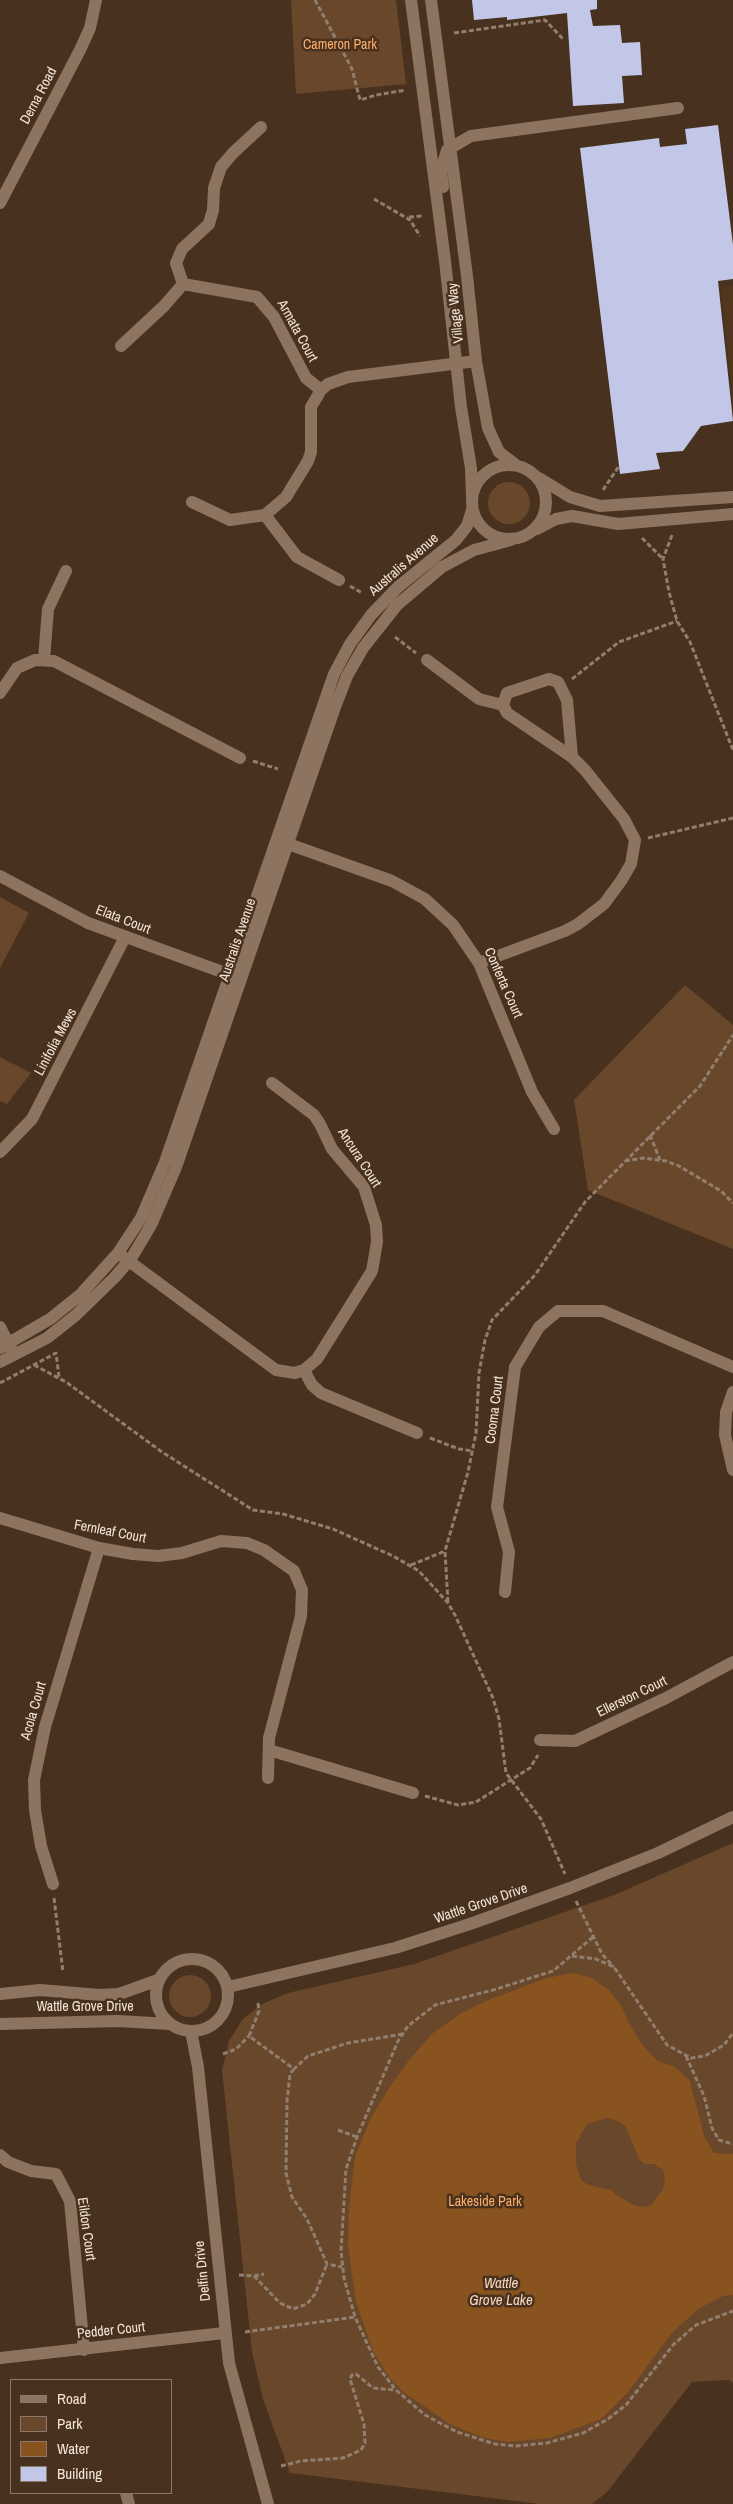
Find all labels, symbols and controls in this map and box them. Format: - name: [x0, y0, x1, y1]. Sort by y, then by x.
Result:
- park label: Cameron Park: [303, 37, 377, 53]
- street label: Derna Road: [17, 65, 61, 127]
- street label: Village Way: [444, 282, 468, 344]
- street label: Armata Court: [273, 297, 321, 365]
- street label: Australis Avenue: [366, 530, 442, 600]
- street label: Australis Avenue: [216, 896, 260, 984]
- street label: Elata Court: [93, 902, 153, 938]
- street label: Conferta Court: [480, 945, 526, 1021]
- street label: Linifolia Mews: [31, 1005, 81, 1079]
- street label: Ancura Court: [334, 1125, 384, 1191]
- street label: Cooma Court: [483, 1375, 507, 1445]
- street label: Fernleaf Court: [73, 1517, 147, 1547]
- street label: Ellerston Court: [594, 1673, 670, 1721]
- street label: Acola Court: [18, 1680, 50, 1742]
- street label: Wattle Grove Drive: [432, 1880, 530, 1928]
- street label: Wattle Grove Drive: [36, 1999, 134, 2015]
- park label: Lakeside Park: [448, 2194, 522, 2210]
- street label: Eildon Court: [73, 2196, 99, 2262]
- street label: Delfin Drive: [191, 2240, 215, 2302]
- water label: Wattle Grove Lake: [469, 2275, 533, 2310]
- street label: Pedder Court: [76, 2319, 146, 2343]
- legend: [10, 2379, 172, 2494]
- text: Road: [57, 2388, 86, 2409]
- text: Park: [57, 2413, 82, 2434]
- text: Water: [57, 2438, 89, 2459]
- text: Building: [57, 2463, 102, 2484]

